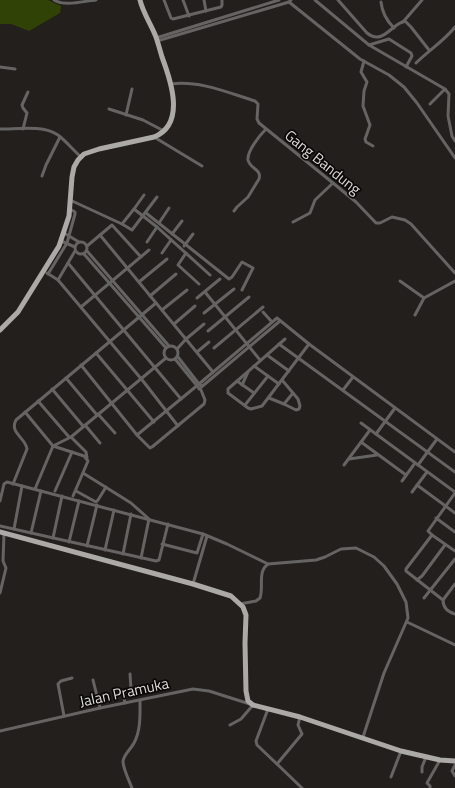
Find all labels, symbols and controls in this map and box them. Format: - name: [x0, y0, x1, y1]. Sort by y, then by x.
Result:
- street label: Gang Bandung: [280, 124, 366, 200]
- street label: Jalan Pramuka: [77, 671, 171, 713]

